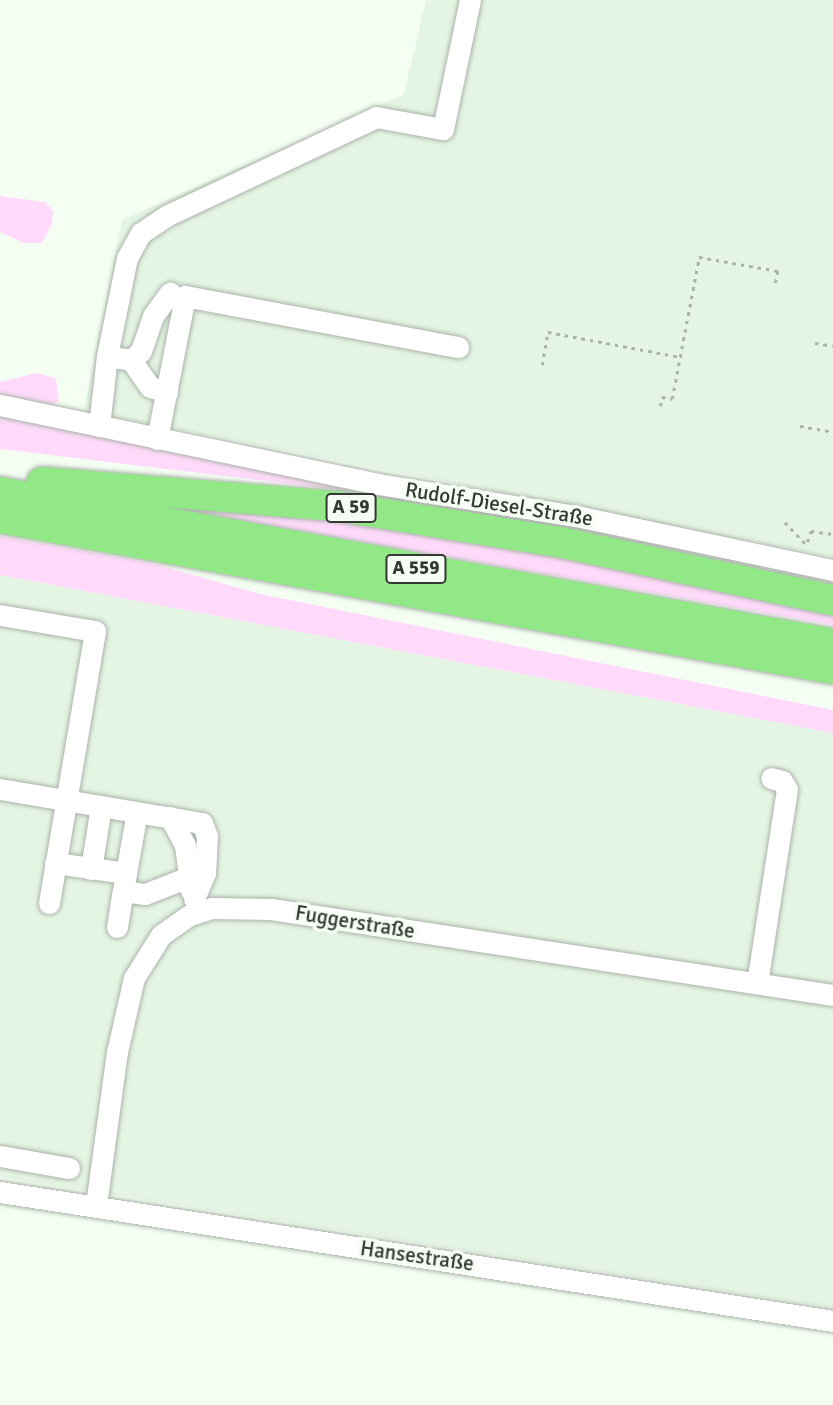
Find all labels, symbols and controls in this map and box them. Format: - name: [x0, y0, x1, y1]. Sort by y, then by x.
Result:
- street label: Rudolf-Diesel-Straße: [403, 477, 595, 531]
- road number: A 59: [325, 492, 377, 524]
- road number: A 559: [384, 554, 448, 584]
- street label: Fuggerstraße: [293, 900, 417, 944]
- street label: Hansestraße: [359, 1236, 475, 1276]

